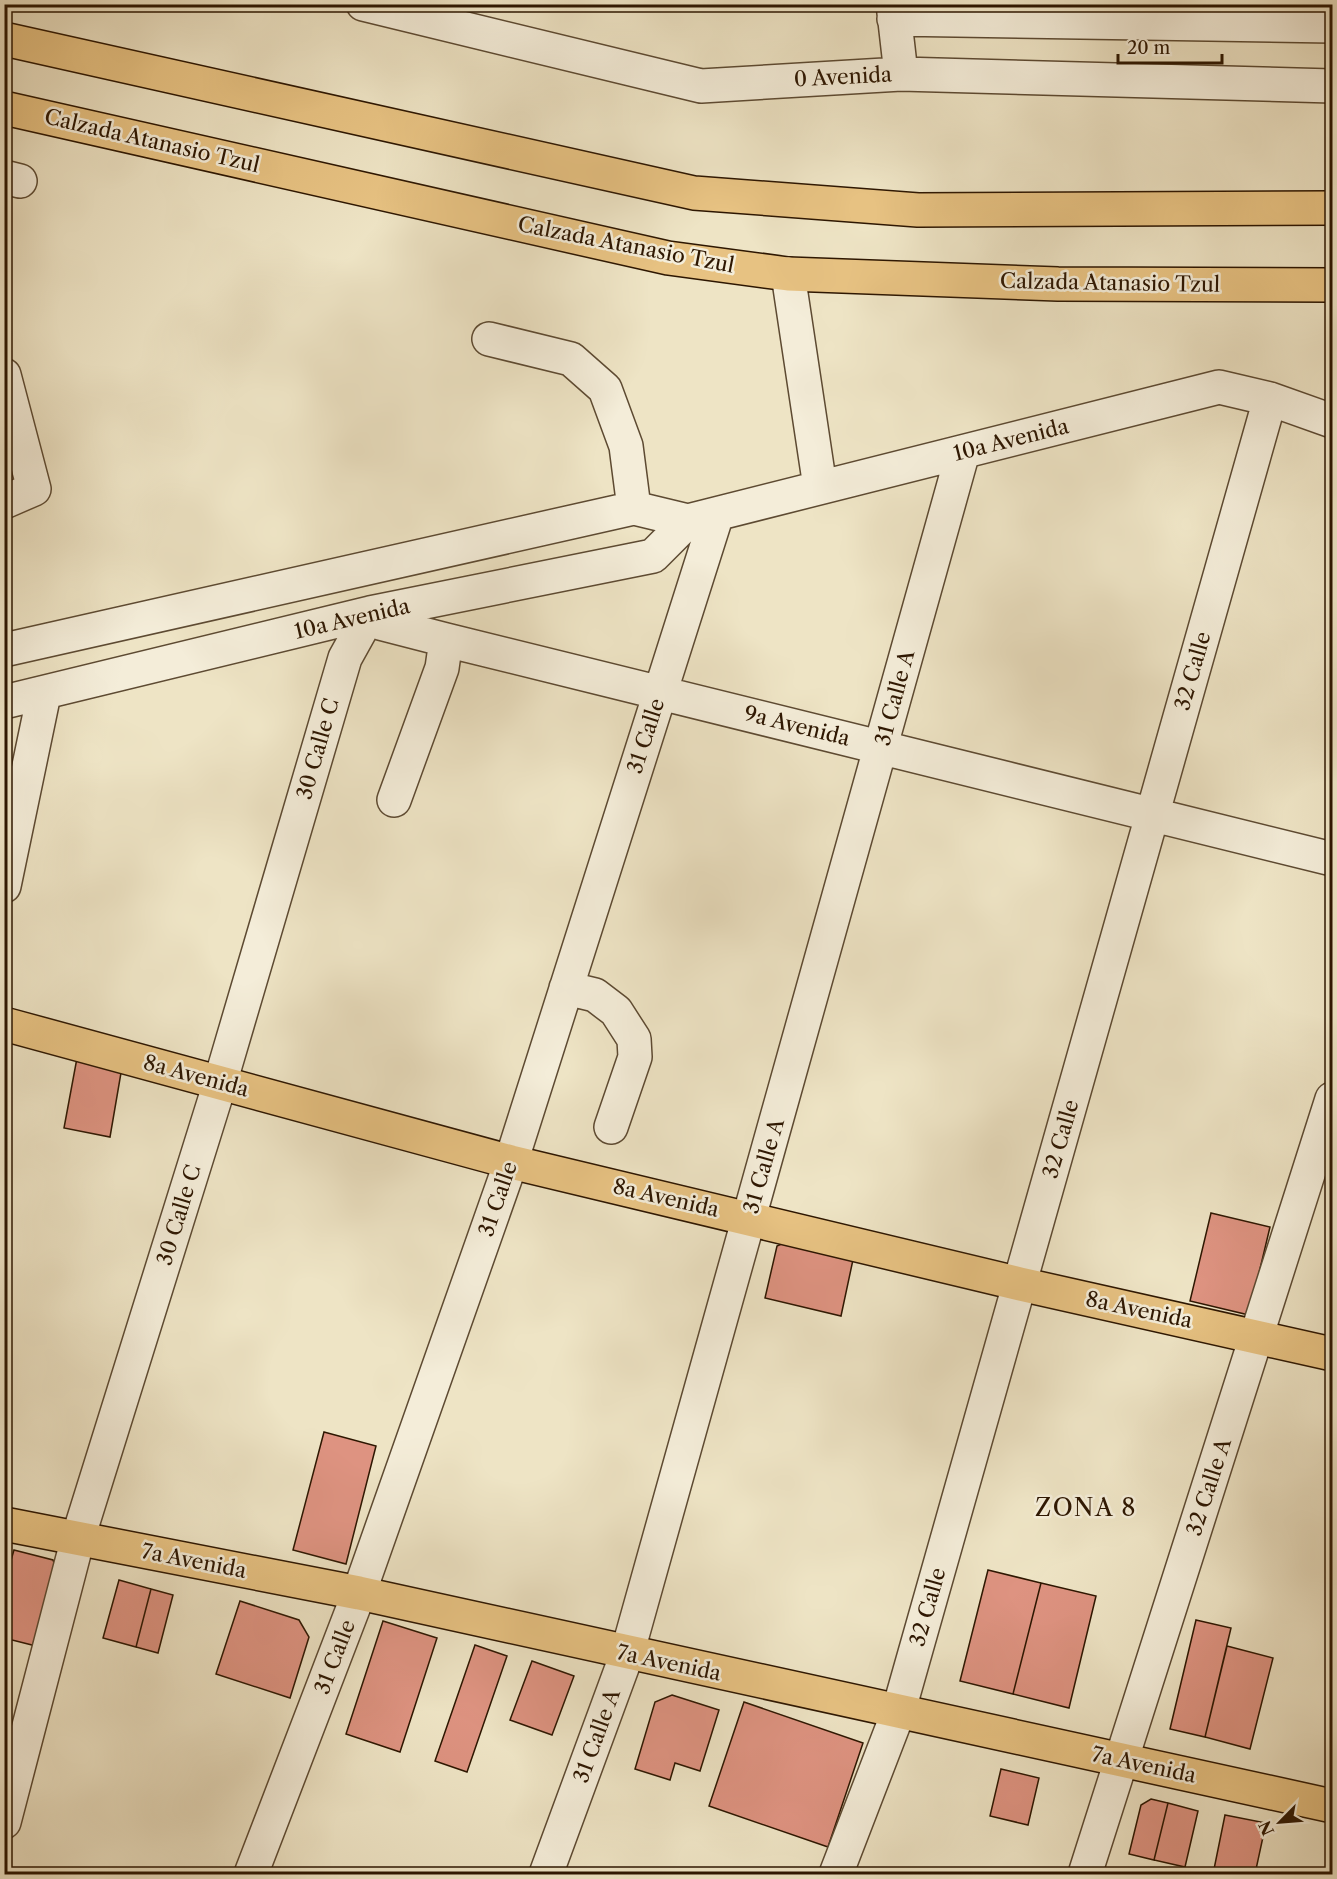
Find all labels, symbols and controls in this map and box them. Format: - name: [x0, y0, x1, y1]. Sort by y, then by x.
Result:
- scale bar: [1118, 27, 1222, 65]
- text: 20 m: [1127, 37, 1171, 59]
- street label: 0 Avenida: [793, 61, 894, 92]
- street label: Calzada Atanasio Tzul: [42, 104, 262, 177]
- street label: Calzada Atanasio Tzul: [516, 211, 737, 278]
- street label: Calzada Atanasio Tzul: [1000, 268, 1220, 297]
- street label: 10a Avenida: [951, 413, 1072, 466]
- street label: 10a Avenida: [292, 593, 413, 644]
- street label: 32 Calle: [1169, 629, 1216, 713]
- street label: 31 Calle A: [870, 647, 919, 748]
- street label: 31 Calle: [622, 695, 669, 777]
- street label: 30 Calle C: [291, 696, 344, 802]
- street label: 9a Avenida: [742, 700, 853, 751]
- street label: 8a Avenida: [141, 1049, 253, 1102]
- street label: 32 Calle: [1037, 1097, 1084, 1181]
- street label: 31 Calle A: [738, 1115, 789, 1216]
- street label: 31 Calle: [473, 1158, 522, 1240]
- street label: 30 Calle C: [151, 1162, 206, 1268]
- street label: 8a Avenida: [611, 1173, 723, 1222]
- street label: 8a Avenida: [1084, 1286, 1196, 1333]
- street label: 32 Calle A: [1181, 1435, 1236, 1539]
- district label: ZONA 8: [1035, 1493, 1137, 1522]
- street label: 7a Avenida: [140, 1538, 249, 1583]
- street label: 32 Calle: [904, 1565, 951, 1649]
- street label: 31 Calle: [309, 1616, 360, 1697]
- street label: 7a Avenida: [615, 1639, 725, 1686]
- street label: 31 Calle A: [568, 1685, 625, 1786]
- street label: 7a Avenida: [1090, 1741, 1200, 1788]
- north arrow: [1250, 1792, 1310, 1852]
- text: N: [1254, 1818, 1278, 1839]

